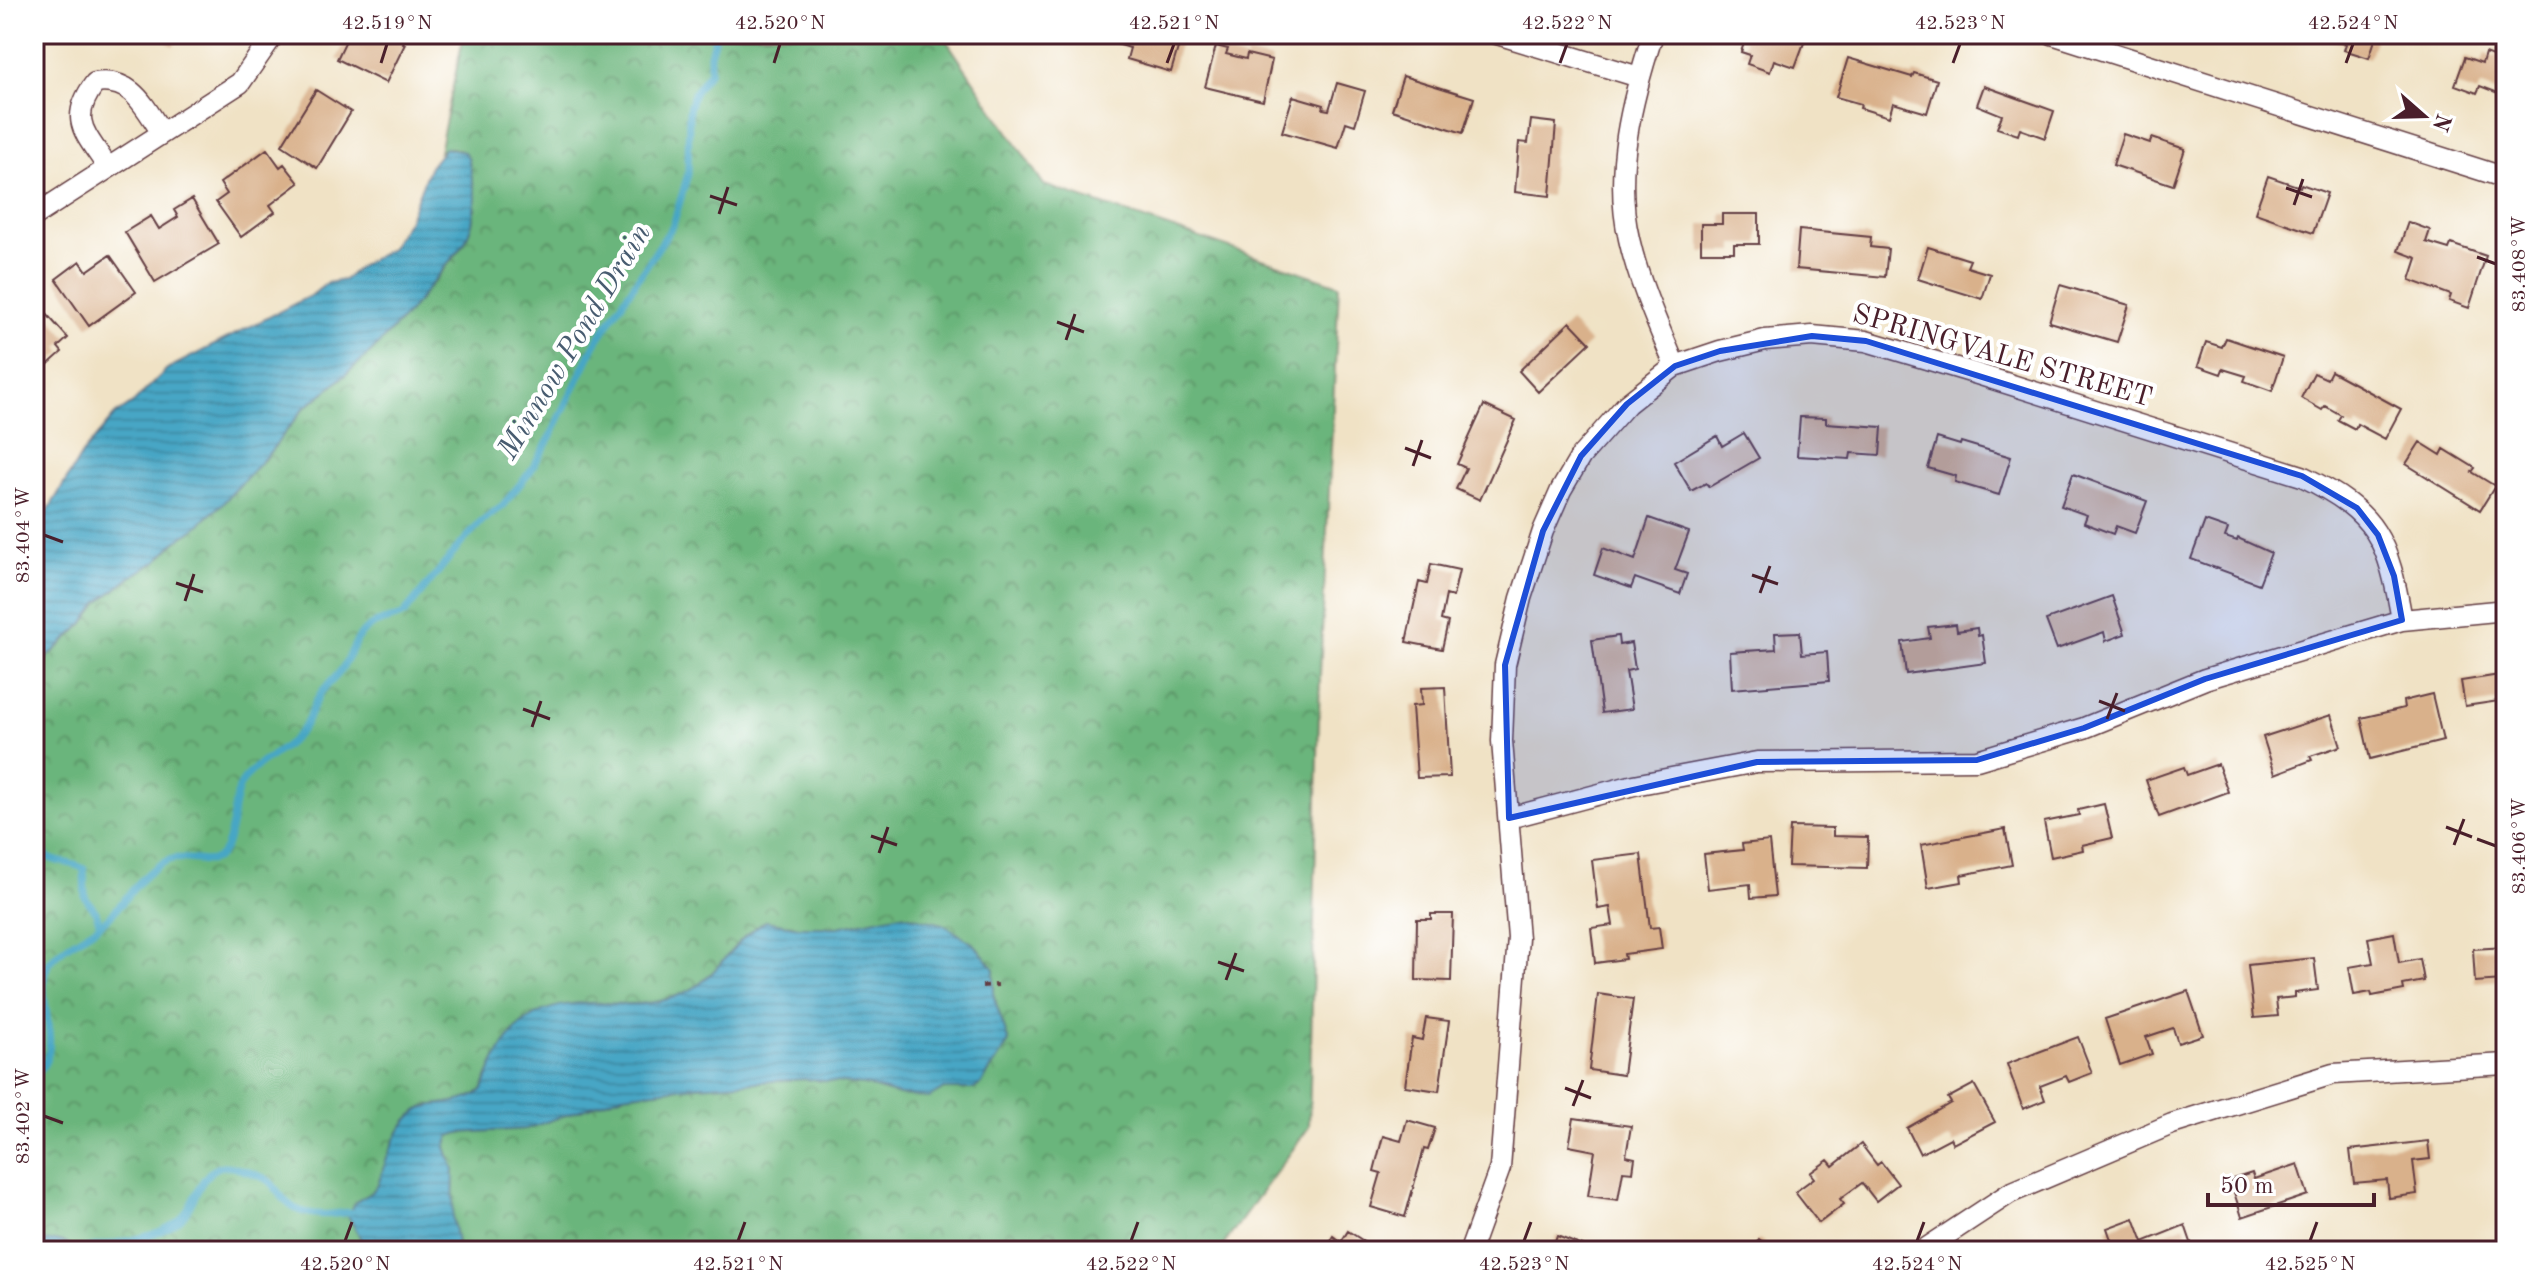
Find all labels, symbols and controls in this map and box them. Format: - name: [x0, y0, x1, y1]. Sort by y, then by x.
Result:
- text: 42.519°N: [342, 14, 432, 34]
- text: 42.520°N: [735, 14, 825, 34]
- text: 42.521°N: [1129, 14, 1219, 34]
- text: 42.522°N: [1522, 14, 1612, 34]
- text: 42.523°N: [1915, 14, 2005, 34]
- text: 42.524°N: [2308, 14, 2398, 34]
- north arrow: [2384, 76, 2464, 156]
- text: N: [2428, 110, 2454, 134]
- text: 83.408°W: [2510, 216, 2530, 312]
- water label: Minnow Pond Drain: [492, 219, 657, 466]
- street label: SPRINGVALE STREET: [1849, 301, 2155, 413]
- text: 83.404°W: [14, 487, 34, 583]
- text: 83.406°W: [2510, 798, 2530, 894]
- text: 83.402°W: [14, 1068, 34, 1164]
- scale bar: [2208, 1157, 2374, 1207]
- text: 50 m: [2220, 1175, 2274, 1199]
- text: 42.520°N: [300, 1255, 390, 1275]
- text: 42.521°N: [693, 1255, 783, 1275]
- text: 42.522°N: [1086, 1255, 1176, 1275]
- text: 42.523°N: [1479, 1255, 1569, 1275]
- text: 42.524°N: [1872, 1255, 1962, 1275]
- text: 42.525°N: [2265, 1255, 2355, 1275]

